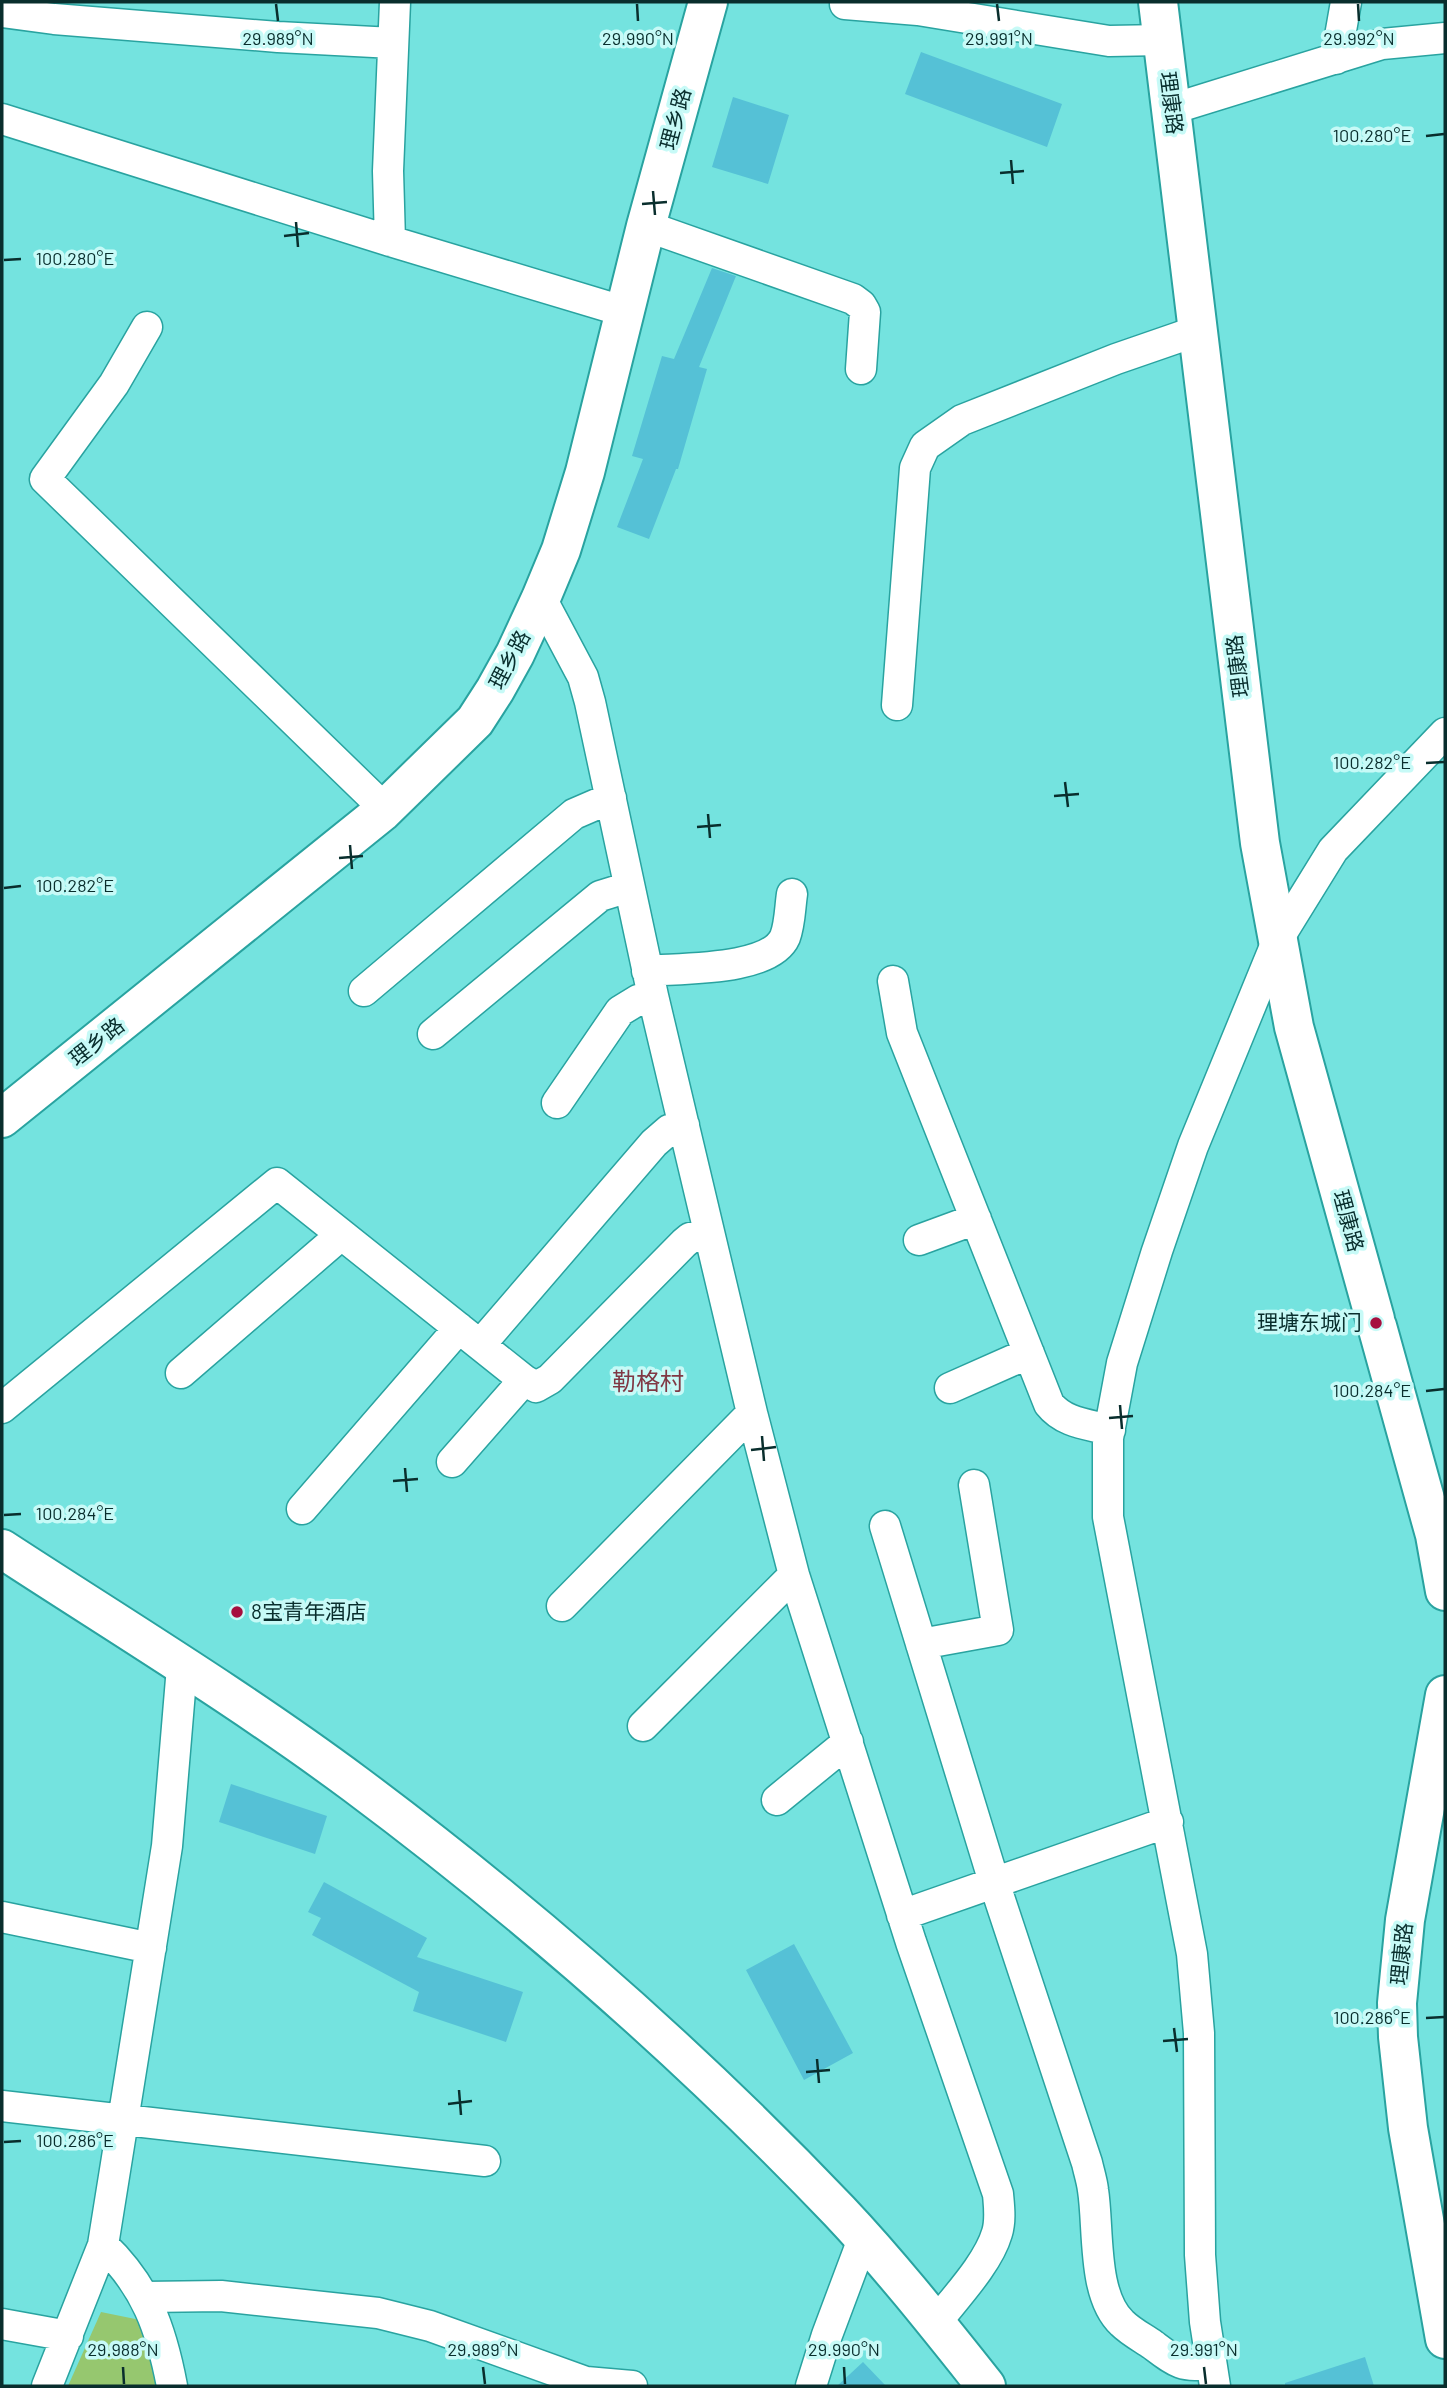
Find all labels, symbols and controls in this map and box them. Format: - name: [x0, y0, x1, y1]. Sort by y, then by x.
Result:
- text: 29.989°N: [242, 27, 314, 49]
- text: 29.990°N: [602, 27, 674, 49]
- text: 29.991°N: [965, 27, 1033, 49]
- text: 29.992°N: [1323, 27, 1395, 49]
- street label: 理康路: [1156, 70, 1189, 136]
- street label: 理乡路: [654, 85, 695, 152]
- text: 100.280°E: [1333, 124, 1411, 146]
- text: 100.280°E: [36, 247, 114, 269]
- street label: 理乡路: [483, 626, 535, 693]
- street label: 理康路: [1220, 633, 1253, 699]
- text: 100.282°E: [1333, 751, 1411, 773]
- text: 100.282°E: [36, 874, 114, 896]
- street label: 理乡路: [64, 1012, 129, 1070]
- street label: 理康路: [1329, 1187, 1370, 1254]
- place label: 理塘东城门: [1257, 1309, 1362, 1334]
- marker: 理塘东城门: [1368, 1315, 1384, 1331]
- district label: 勒格村: [612, 1366, 684, 1395]
- text: 100.284°E: [1333, 1379, 1411, 1401]
- text: 100.284°E: [36, 1502, 114, 1524]
- place label: 8宝青年酒店: [251, 1598, 367, 1623]
- marker: 8宝青年酒店: [229, 1604, 245, 1620]
- street label: 理康路: [1385, 1921, 1416, 1986]
- text: 100.286°E: [1333, 2006, 1411, 2028]
- text: 100.286°E: [36, 2129, 114, 2151]
- text: 29.988°N: [87, 2338, 159, 2360]
- text: 29.989°N: [447, 2338, 519, 2360]
- text: 29.990°N: [808, 2338, 880, 2360]
- text: 29.991°N: [1170, 2338, 1238, 2360]

